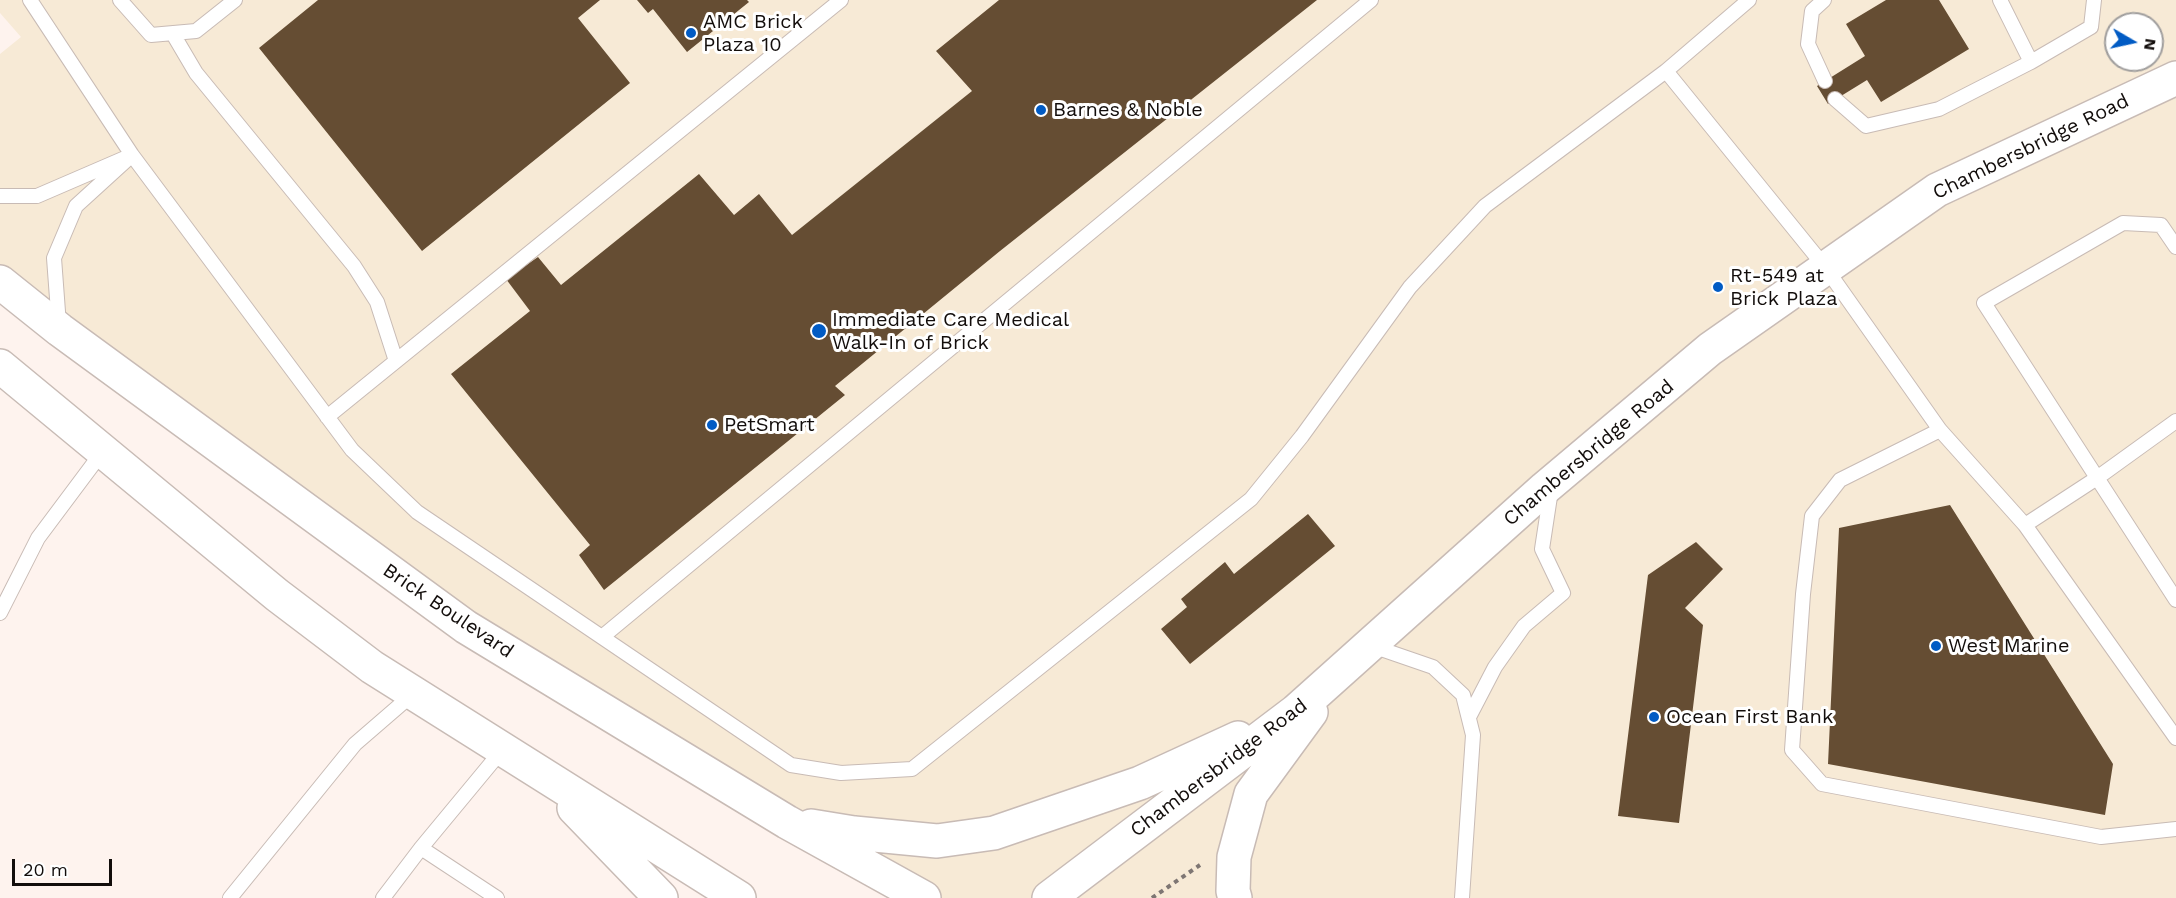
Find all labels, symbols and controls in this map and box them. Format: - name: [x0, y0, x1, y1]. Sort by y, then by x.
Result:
- place label: AMC Brick Plaza 10: [703, 10, 803, 57]
- north arrow: [2104, 12, 2164, 72]
- marker: AMC Brick Plaza 10: [684, 26, 698, 40]
- text: N: [2140, 37, 2161, 52]
- street label: Chambersbridge Road: [1929, 89, 2133, 205]
- place label: Barnes & Noble: [1053, 98, 1203, 122]
- marker: Barnes & Noble: [1034, 103, 1048, 117]
- place label: Rt-549 at Brick Plaza: [1730, 264, 1838, 311]
- marker: Rt-549 at Brick Plaza: [1711, 280, 1725, 294]
- place label: Immediate Care Medical Walk-In of Brick: [832, 308, 1069, 355]
- marker: Immediate Care Medical Walk-In of Brick: [810, 322, 828, 340]
- street label: Chambersbridge Road: [1499, 375, 1679, 531]
- place label: PetSmart: [724, 413, 815, 437]
- marker: PetSmart: [705, 418, 719, 432]
- street label: Brick Boulevard: [378, 558, 518, 664]
- place label: West Marine: [1948, 634, 2069, 658]
- marker: West Marine: [1929, 639, 1943, 653]
- street label: Chambersbridge Road: [1126, 694, 1312, 842]
- place label: Ocean First Bank: [1666, 705, 1833, 729]
- marker: Ocean First Bank: [1647, 710, 1661, 724]
- scale bar: [15, 847, 116, 885]
- text: 20 m: [23, 859, 68, 880]

